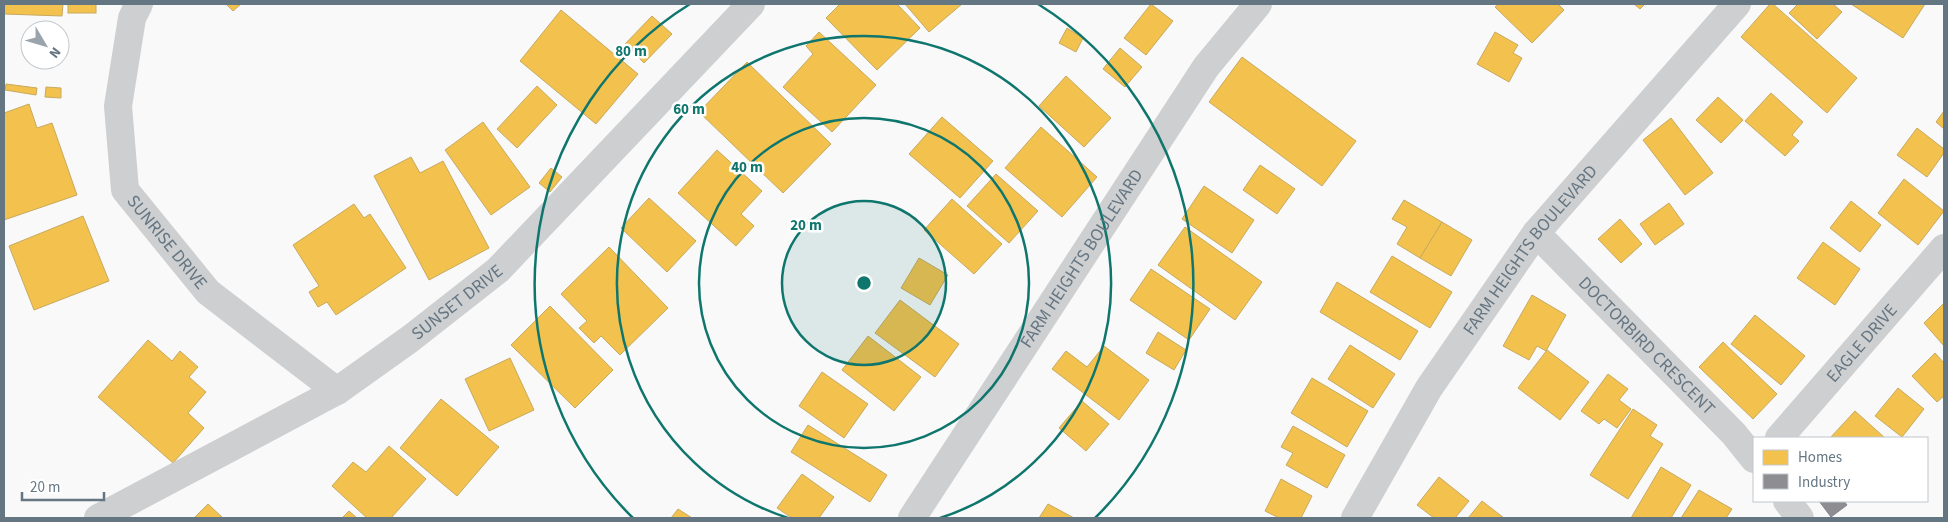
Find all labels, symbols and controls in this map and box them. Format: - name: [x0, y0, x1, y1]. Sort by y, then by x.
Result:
- north arrow: [20, 20, 70, 70]
- text: 80 m: [615, 41, 647, 62]
- text: N: [44, 43, 65, 62]
- text: 60 m: [673, 99, 705, 120]
- text: 40 m: [731, 157, 763, 178]
- street label: FARM HEIGHTS BOULEVARD: [1457, 159, 1603, 340]
- street label: FARM HEIGHTS BOULEVARD: [1014, 164, 1149, 353]
- street label: SUNRISE DRIVE: [121, 190, 213, 295]
- text: 20 m: [790, 215, 822, 236]
- street label: SUNSET DRIVE: [406, 259, 508, 346]
- street label: DOCTORBIRD CRESCENT: [1573, 271, 1721, 421]
- centre of rings: [855, 274, 873, 292]
- street label: EAGLE DRIVE: [1821, 298, 1903, 388]
- legend: [1753, 437, 1928, 502]
- text: Homes: [1798, 447, 1842, 468]
- scale bar: [22, 470, 105, 502]
- text: Industry: [1798, 472, 1850, 493]
- text: 20 m: [30, 477, 60, 498]

